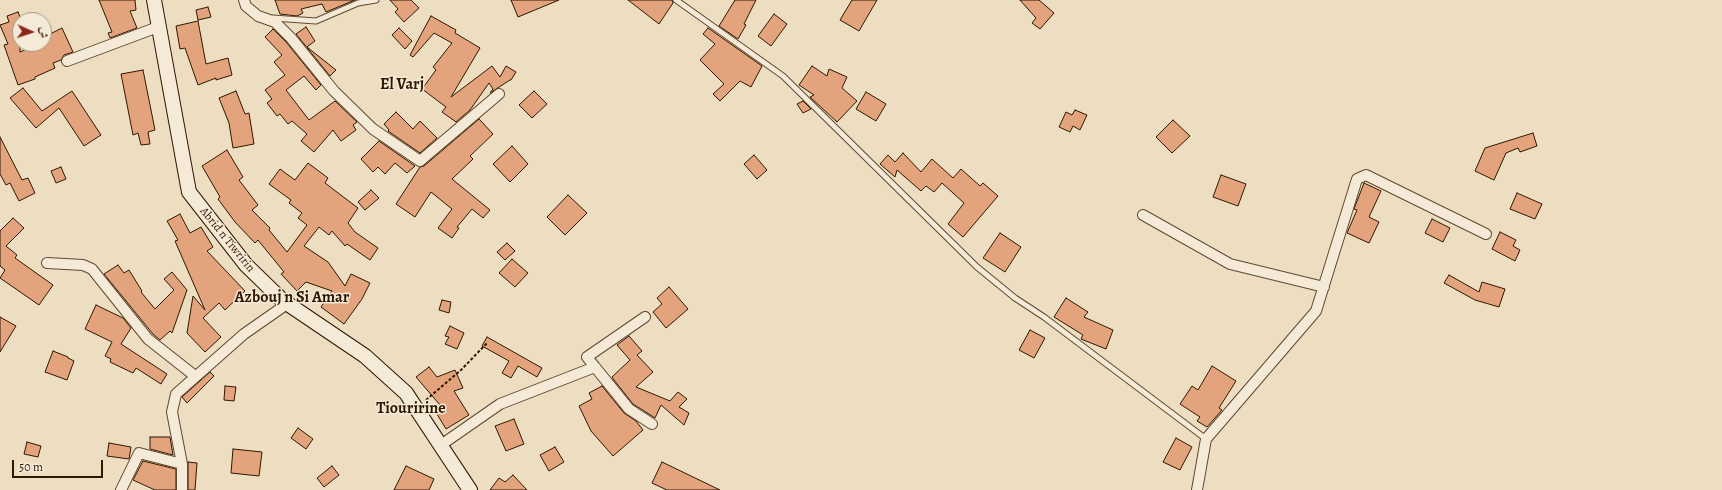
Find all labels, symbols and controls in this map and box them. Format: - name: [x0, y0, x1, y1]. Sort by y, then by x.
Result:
- north arrow: [12, 12, 52, 52]
- text: ش: [36, 27, 51, 38]
- district label: El Varj: [380, 75, 424, 95]
- street label: Abrid n Tiwririn: [196, 205, 258, 275]
- district label: Azbouj n Si Amar: [235, 288, 349, 308]
- district label: Tiouririne: [376, 399, 446, 419]
- scale bar: [14, 452, 105, 478]
- text: 50 m: [19, 459, 43, 475]

